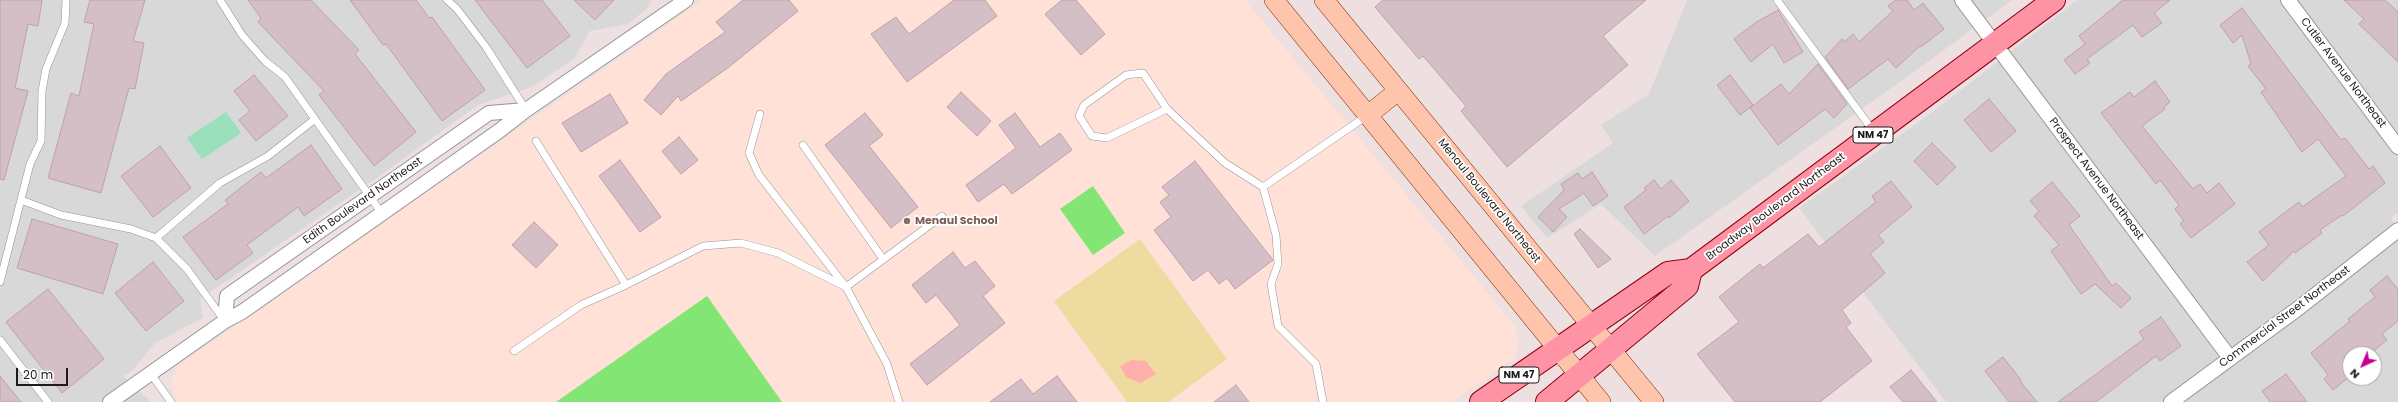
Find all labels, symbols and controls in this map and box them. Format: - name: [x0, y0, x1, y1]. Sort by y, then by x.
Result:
- street label: Cutler Avenue Northeast: [2297, 15, 2389, 131]
- street label: Prospect Avenue Northeast: [2046, 115, 2146, 243]
- road number: NM 47: [1853, 127, 1893, 143]
- street label: Menaul Boulevard Northeast: [1435, 136, 1543, 266]
- street label: Broadway Boulevard Northeast: [1704, 150, 1848, 264]
- street label: Edith Boulevard Northeast: [301, 155, 425, 247]
- place label: Menaul School: [915, 214, 998, 228]
- marker: Menaul School: [902, 216, 912, 226]
- street label: Commercial Street Northeast: [2217, 263, 2353, 371]
- north arrow: [2342, 346, 2382, 386]
- scale bar: [18, 360, 70, 386]
- text: N: [2346, 365, 2363, 383]
- text: 20 m: [23, 366, 53, 383]
- road number: NM 47: [1499, 367, 1539, 383]

